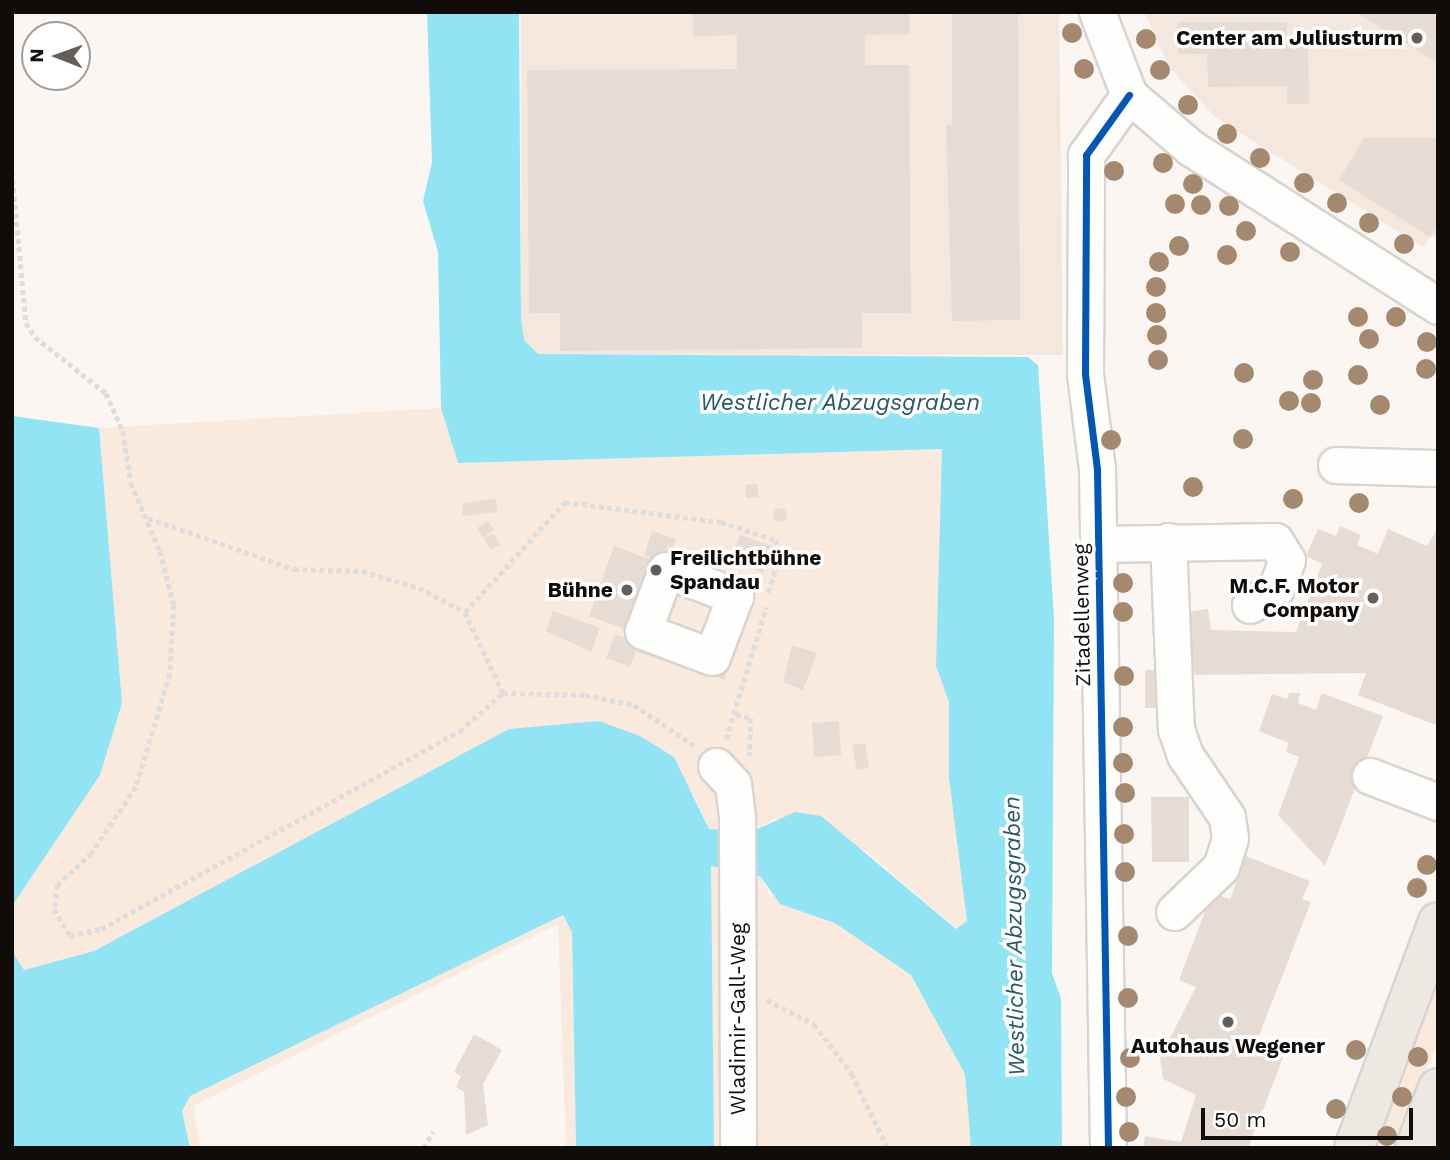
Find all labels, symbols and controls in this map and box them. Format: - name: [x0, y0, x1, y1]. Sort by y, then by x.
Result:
- north arrow: [21, 21, 91, 91]
- place label: Center am Juliusturm: [1175, 25, 1403, 51]
- marker: Center am Juliusturm: [1409, 30, 1425, 46]
- text: N: [25, 48, 48, 63]
- water label: Westlicher Abzugsgraben: [699, 389, 981, 417]
- street label: Zitadellenweg: [1068, 543, 1096, 687]
- place label: Freilichtbühne Spandau: [670, 545, 821, 595]
- marker: Freilichtbühne Spandau: [648, 562, 664, 578]
- place label: M.C.F. Motor Company: [1229, 573, 1359, 623]
- place label: Bühne: [547, 577, 613, 603]
- marker: Bühne: [619, 582, 635, 598]
- marker: M.C.F. Motor Company: [1365, 590, 1381, 606]
- water label: Westlicher Abzugsgraben: [999, 795, 1031, 1077]
- street label: Wladimir-Gall-Weg: [725, 923, 751, 1115]
- marker: Autohaus Wegener: [1220, 1014, 1236, 1030]
- place label: Autohaus Wegener: [1131, 1033, 1325, 1059]
- scale bar: [1205, 1094, 1417, 1138]
- text: 50 m: [1214, 1107, 1266, 1132]

